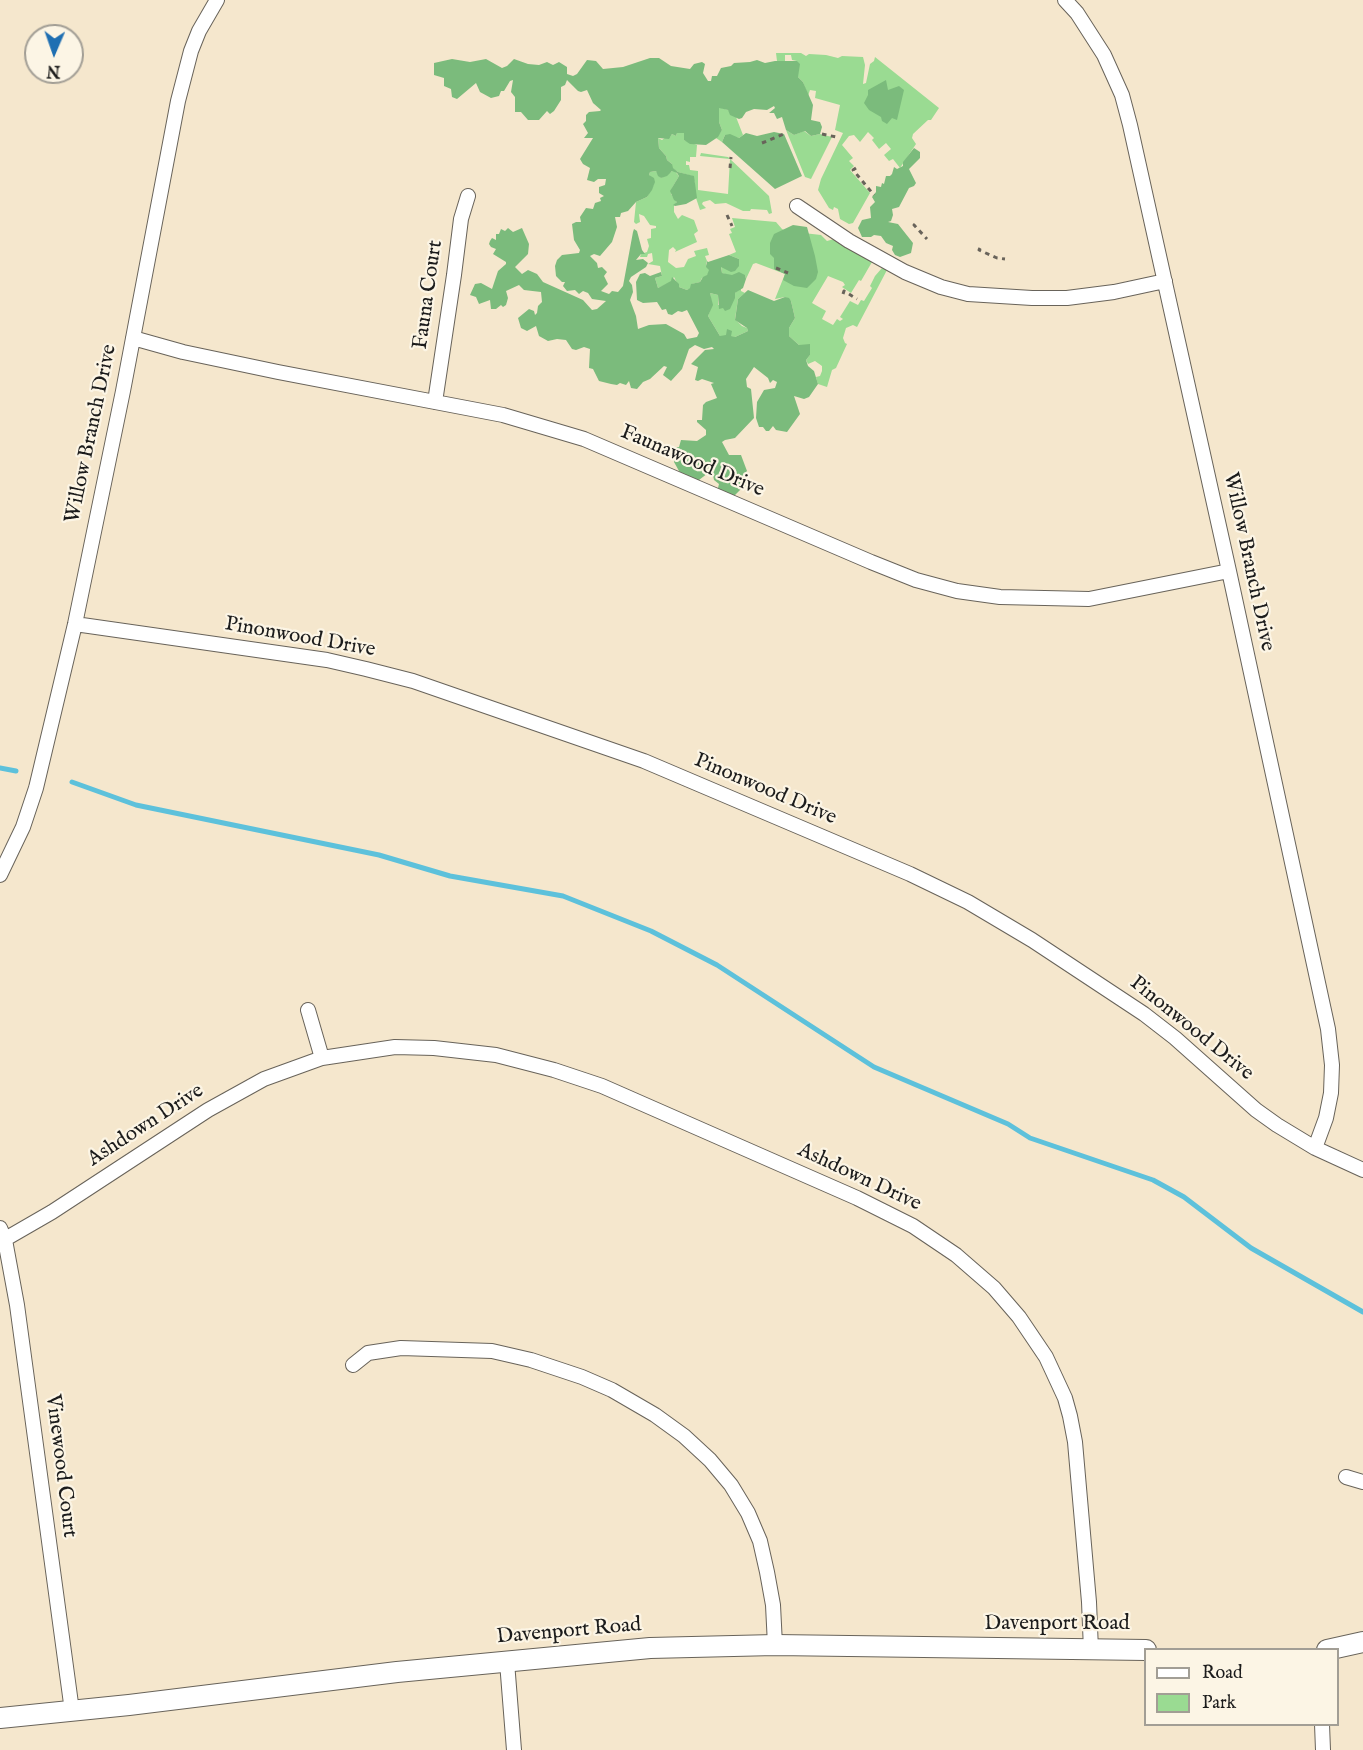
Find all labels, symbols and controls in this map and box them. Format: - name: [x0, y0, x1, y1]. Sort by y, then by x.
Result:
- north arrow: [24, 24, 84, 84]
- text: N: [46, 60, 61, 80]
- street label: Fauna Court: [409, 239, 449, 351]
- street label: Willow Branch Drive: [61, 342, 123, 526]
- street label: Faunawood Drive: [616, 420, 768, 504]
- street label: Willow Branch Drive: [1217, 470, 1279, 654]
- street label: Pinonwood Drive: [223, 612, 377, 664]
- street label: Pinonwood Drive: [690, 749, 840, 831]
- street label: Pinonwood Drive: [1124, 971, 1258, 1087]
- street label: Ashdown Drive: [83, 1079, 209, 1173]
- street label: Ashdown Drive: [793, 1138, 925, 1218]
- street label: Vinewood Court: [39, 1393, 81, 1539]
- street label: Davenport Road: [984, 1612, 1130, 1638]
- street label: Davenport Road: [496, 1613, 642, 1651]
- legend: [1144, 1648, 1339, 1726]
- text: Road: [1202, 1662, 1243, 1685]
- text: Park: [1202, 1692, 1236, 1715]

